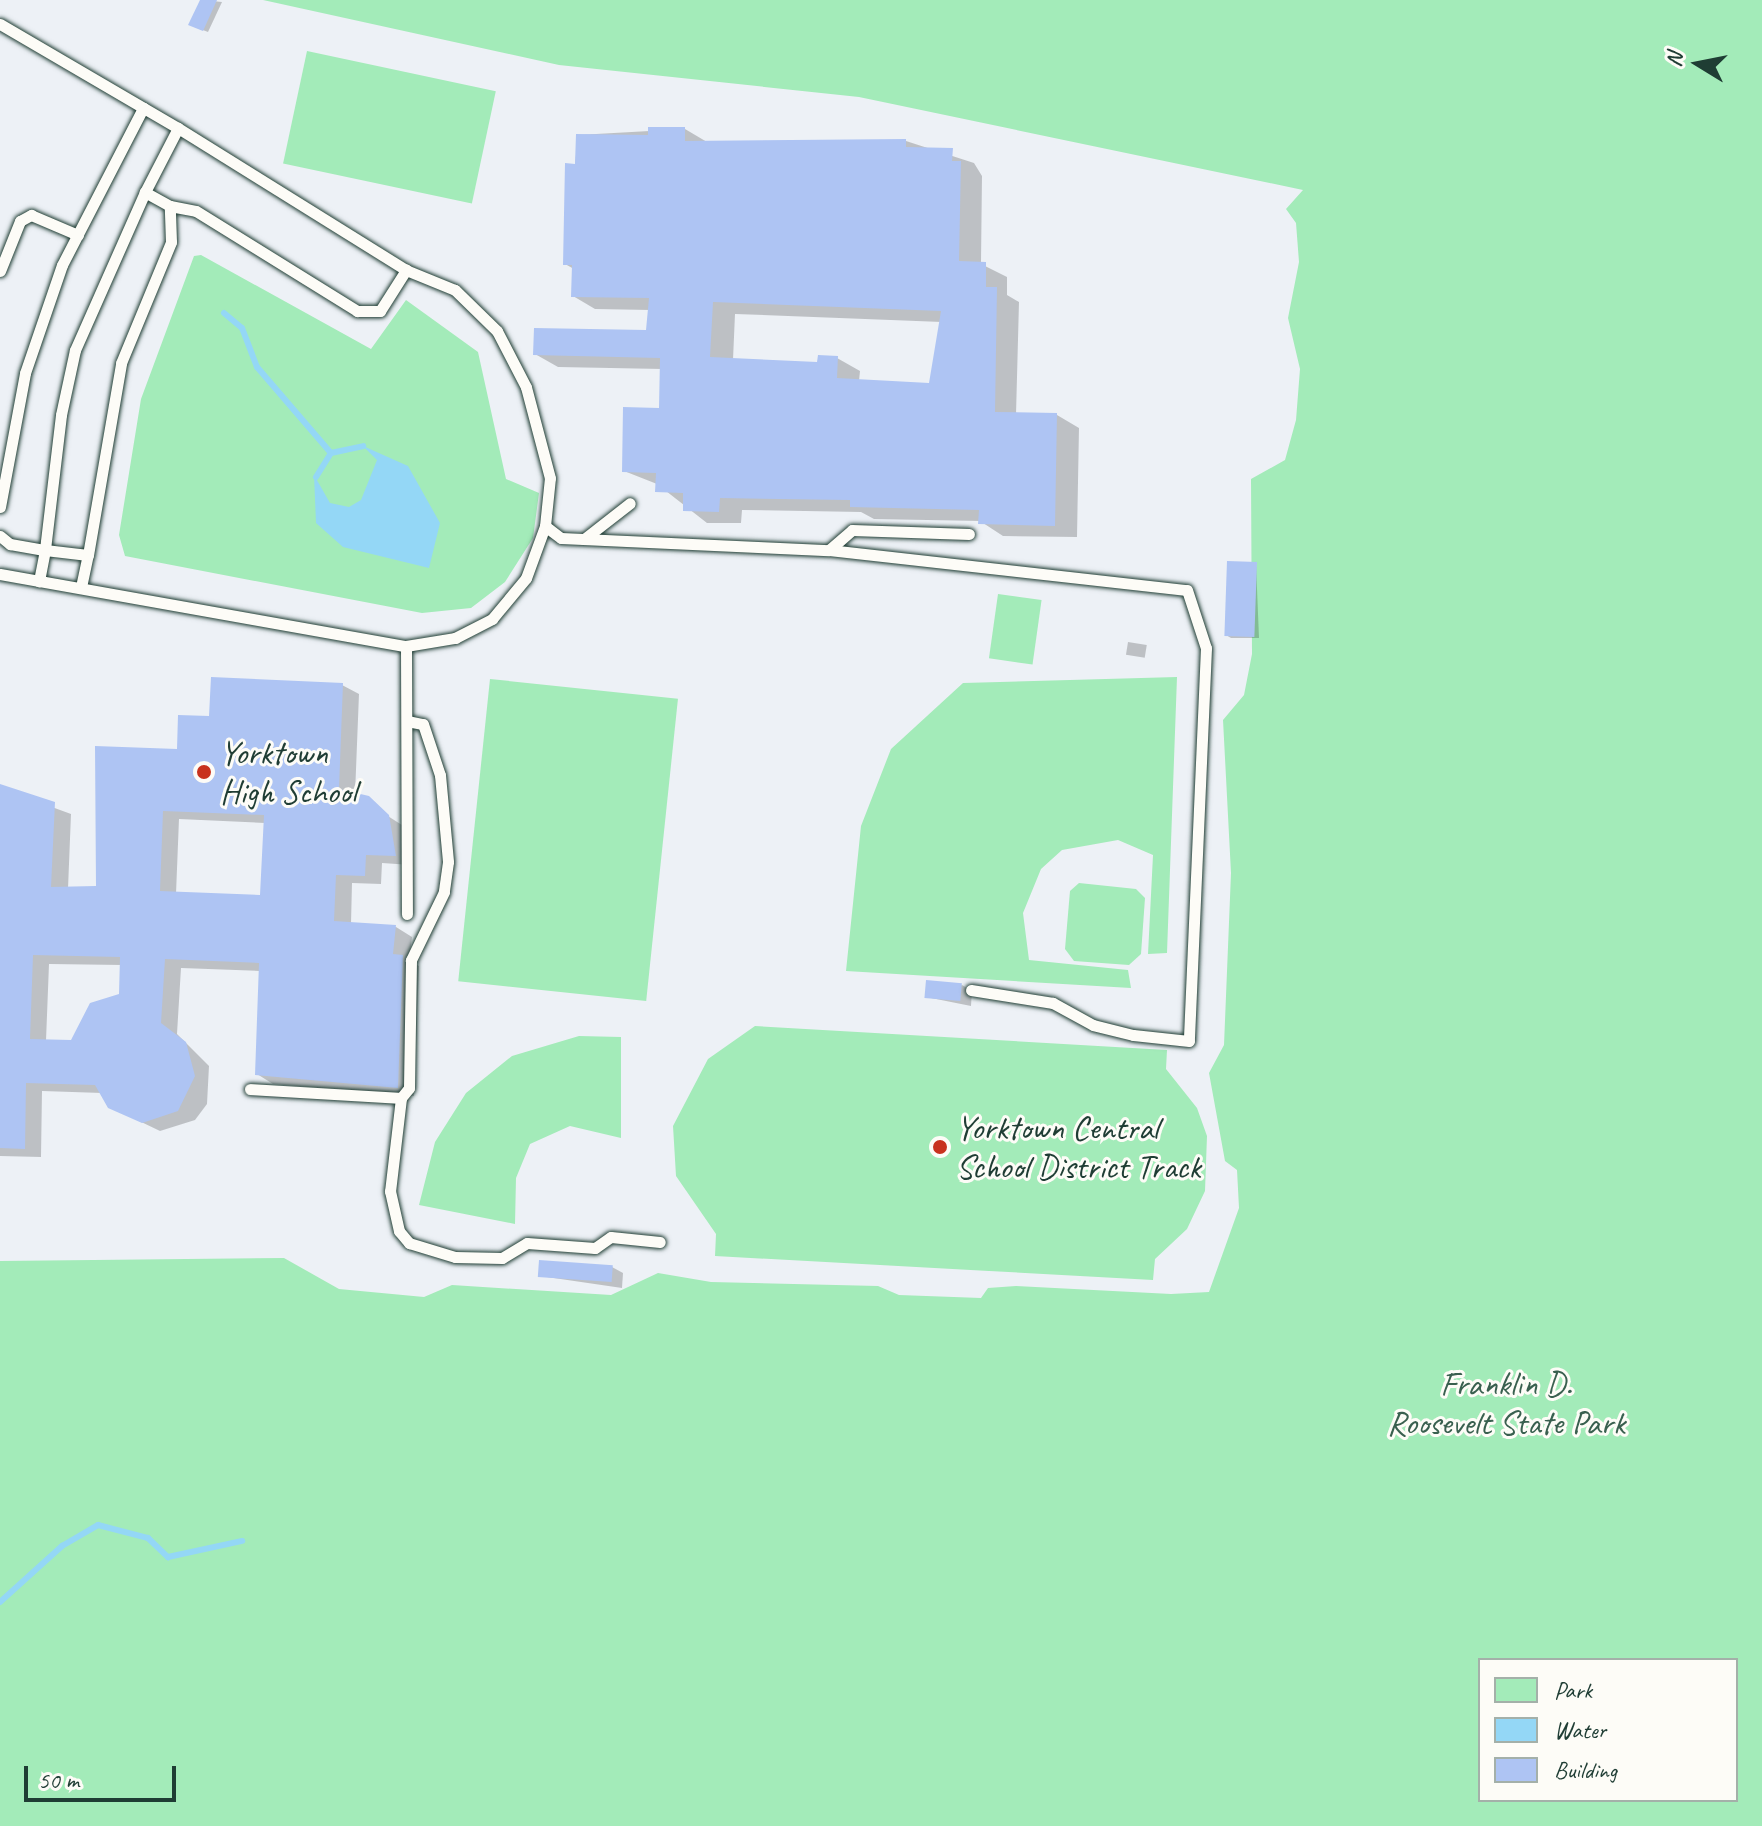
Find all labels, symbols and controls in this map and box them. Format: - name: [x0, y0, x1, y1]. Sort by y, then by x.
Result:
- north arrow: [1658, 24, 1738, 104]
- text: N: [1659, 51, 1689, 69]
- place label: Yorktown High School: [220, 732, 355, 812]
- marker: Yorktown High School: [195, 763, 213, 781]
- place label: Yorktown Central School District Track: [956, 1107, 1201, 1186]
- marker: Yorktown Central School District Track: [931, 1138, 949, 1156]
- park label: Franklin D. Roosevelt State Park: [1386, 1363, 1626, 1442]
- legend: [1478, 1658, 1738, 1802]
- text: Park: [1554, 1675, 1592, 1705]
- text: Water: [1554, 1715, 1606, 1745]
- scale bar: [28, 1750, 180, 1800]
- text: Building: [1554, 1755, 1617, 1785]
- text: 50 m: [38, 1765, 79, 1795]

